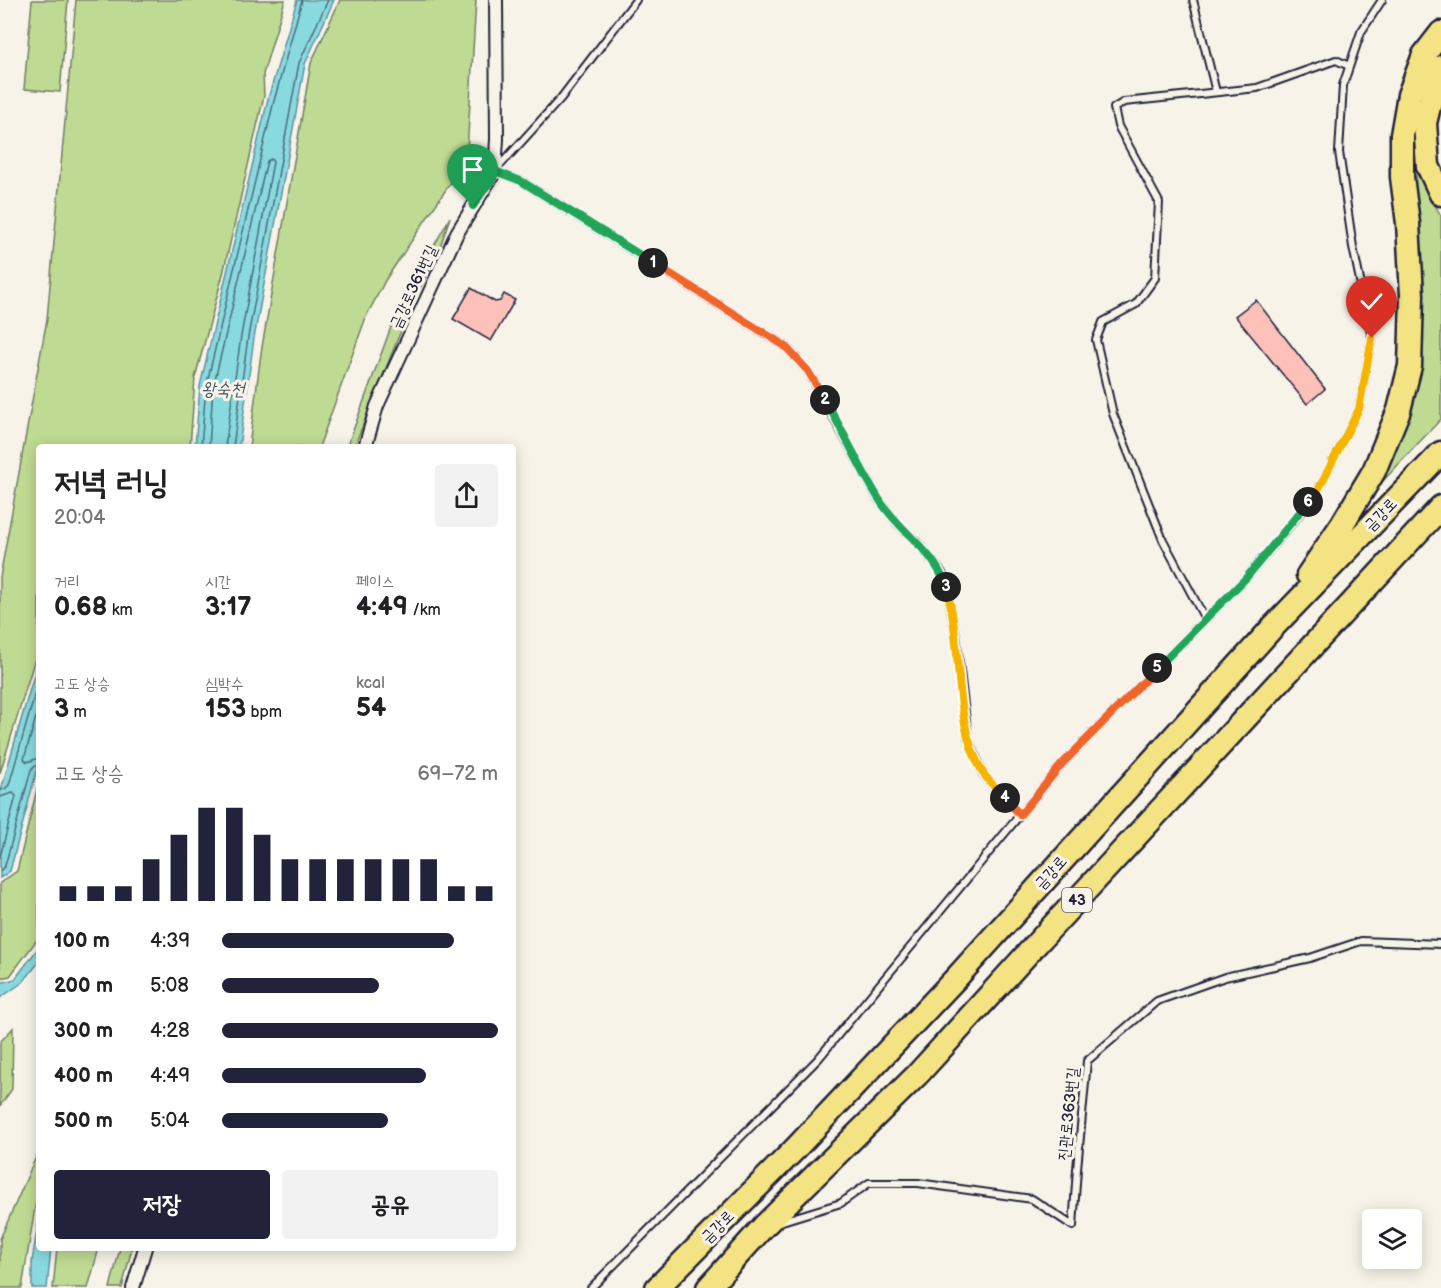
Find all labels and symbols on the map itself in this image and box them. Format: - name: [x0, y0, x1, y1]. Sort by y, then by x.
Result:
- pin: [447, 144, 498, 206]
- street label: 금강로361번길: [386, 242, 442, 332]
- pin: 1: [638, 248, 668, 278]
- pin: [1346, 276, 1397, 338]
- water label: 왕숙천: [201, 379, 246, 400]
- pin: 2: [810, 385, 840, 415]
- pin: 6: [1293, 487, 1323, 517]
- street label: 금강로: [1361, 495, 1401, 535]
- pin: 3: [931, 572, 961, 602]
- pin: 5: [1142, 653, 1172, 683]
- pin: 4: [990, 783, 1020, 813]
- street label: 금강로: [1031, 852, 1071, 894]
- road number: 43: [1062, 888, 1092, 912]
- street label: 진관로363번길: [1055, 1066, 1083, 1162]
- street label: 금강로: [698, 1207, 738, 1247]

